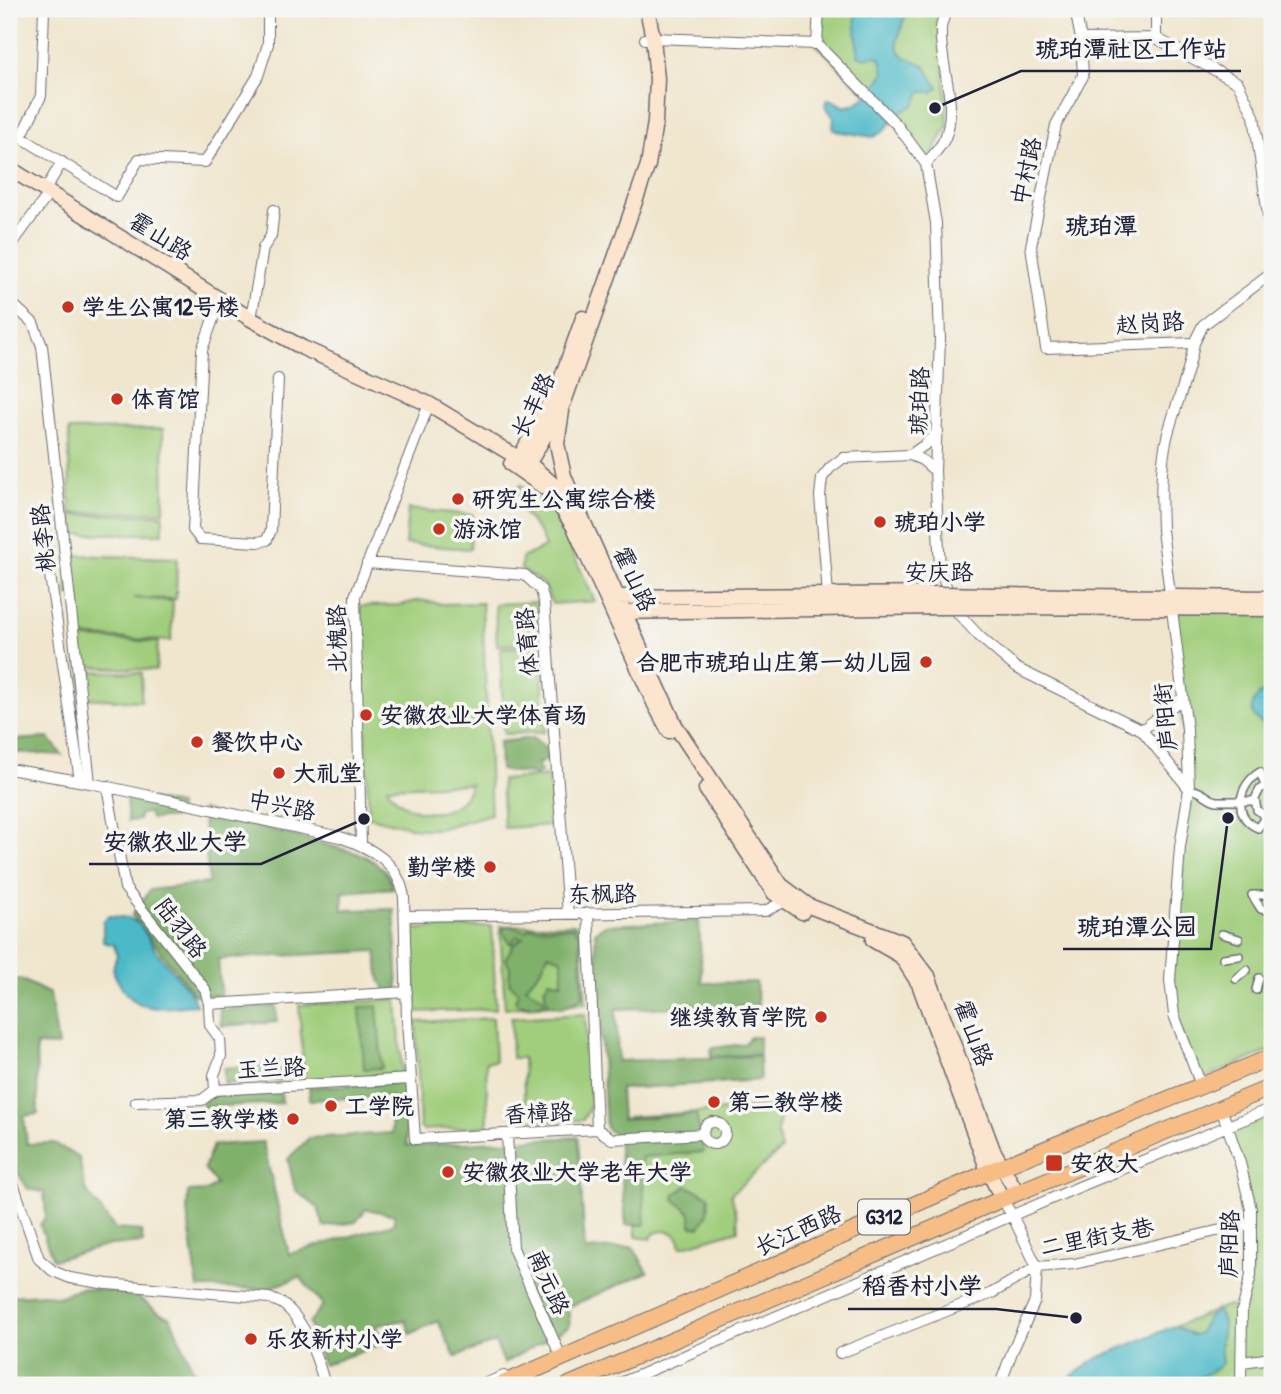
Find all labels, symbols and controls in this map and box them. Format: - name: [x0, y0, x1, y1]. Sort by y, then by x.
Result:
- callout: 琥珀潭社区工作站: [1021, 26, 1241, 71]
- text: 琥珀潭社区工作站: [1035, 32, 1227, 64]
- street label: 中村路: [1003, 134, 1048, 208]
- street label: 霍山路: [124, 204, 199, 267]
- district label: 琥珀潭: [1065, 209, 1137, 241]
- place label: 学生公寓12号楼: [82, 291, 239, 322]
- marker: 学生公寓12号楼: [60, 299, 76, 315]
- street label: 赵岗路: [1114, 305, 1185, 340]
- street label: 琥珀路: [902, 366, 935, 436]
- street label: 长丰路: [503, 367, 562, 443]
- place label: 体育馆: [131, 383, 200, 414]
- marker: 体育馆: [109, 391, 125, 407]
- place label: 研究生公寓综合楼: [472, 483, 656, 514]
- marker: 研究生公寓综合楼: [450, 491, 466, 507]
- street label: 桃李路: [23, 502, 62, 574]
- place label: 琥珀小学: [894, 506, 986, 537]
- place label: 游泳馆: [453, 513, 522, 544]
- marker: 琥珀小学: [872, 514, 888, 530]
- marker: 游泳馆: [431, 521, 447, 537]
- street label: 霍山路: [607, 541, 664, 617]
- street label: 安庆路: [905, 556, 974, 587]
- street label: 北槐路: [320, 604, 353, 674]
- street label: 体育路: [508, 606, 545, 678]
- place label: 合肥市琥珀山庄第一幼儿园: [636, 646, 912, 677]
- marker: 合肥市琥珀山庄第一幼儿园: [918, 654, 934, 670]
- street label: 庐阳街: [1146, 681, 1183, 753]
- place label: 安徽农业大学体育场: [380, 699, 587, 730]
- marker: 安徽农业大学体育场: [358, 707, 374, 723]
- place label: 餐饮中心: [211, 726, 303, 757]
- marker: 餐饮中心: [189, 734, 205, 750]
- place label: 大礼堂: [293, 757, 362, 788]
- marker: 大礼堂: [271, 765, 287, 781]
- street label: 中兴路: [245, 782, 319, 827]
- callout: 安徽农业大学: [89, 819, 261, 864]
- text: 安徽农业大学: [103, 825, 247, 857]
- place label: 勤学楼: [407, 851, 476, 882]
- marker: 勤学楼: [482, 859, 498, 875]
- street label: 东枫路: [567, 877, 637, 910]
- street label: 陆羽路: [148, 891, 215, 964]
- callout: 琥珀潭公园: [1063, 904, 1211, 949]
- text: 琥珀潭公园: [1077, 910, 1197, 942]
- street label: 霍山路: [948, 995, 1001, 1071]
- place label: 继续教育学院: [669, 1001, 807, 1032]
- marker: 继续教育学院: [813, 1009, 829, 1025]
- street label: 玉兰路: [236, 1050, 306, 1085]
- place label: 第二教学楼: [728, 1086, 843, 1117]
- place label: 工学院: [345, 1090, 414, 1121]
- marker: 第二教学楼: [706, 1094, 722, 1110]
- street label: 香樟路: [503, 1095, 573, 1130]
- marker: 工学院: [323, 1098, 339, 1114]
- place label: 第三教学楼: [164, 1103, 279, 1134]
- marker: 第三教学楼: [285, 1111, 301, 1127]
- place label: 安农大: [1070, 1147, 1139, 1178]
- marker: 安农大: [1044, 1153, 1064, 1173]
- place label: 安徽农业大学老年大学: [462, 1156, 692, 1187]
- marker: 安徽农业大学老年大学: [440, 1164, 456, 1180]
- street label: 长江西路: [749, 1197, 846, 1262]
- road number: G312: [858, 1200, 910, 1234]
- street label: 庐阳路: [1212, 1209, 1245, 1279]
- street label: 二里街支巷: [1038, 1210, 1157, 1263]
- street label: 南元路: [521, 1244, 578, 1320]
- callout: 稻香村小学: [848, 1264, 996, 1309]
- text: 稻香村小学: [862, 1269, 982, 1301]
- place label: 乐农新村小学: [265, 1323, 403, 1354]
- marker: 乐农新村小学: [243, 1331, 259, 1347]

